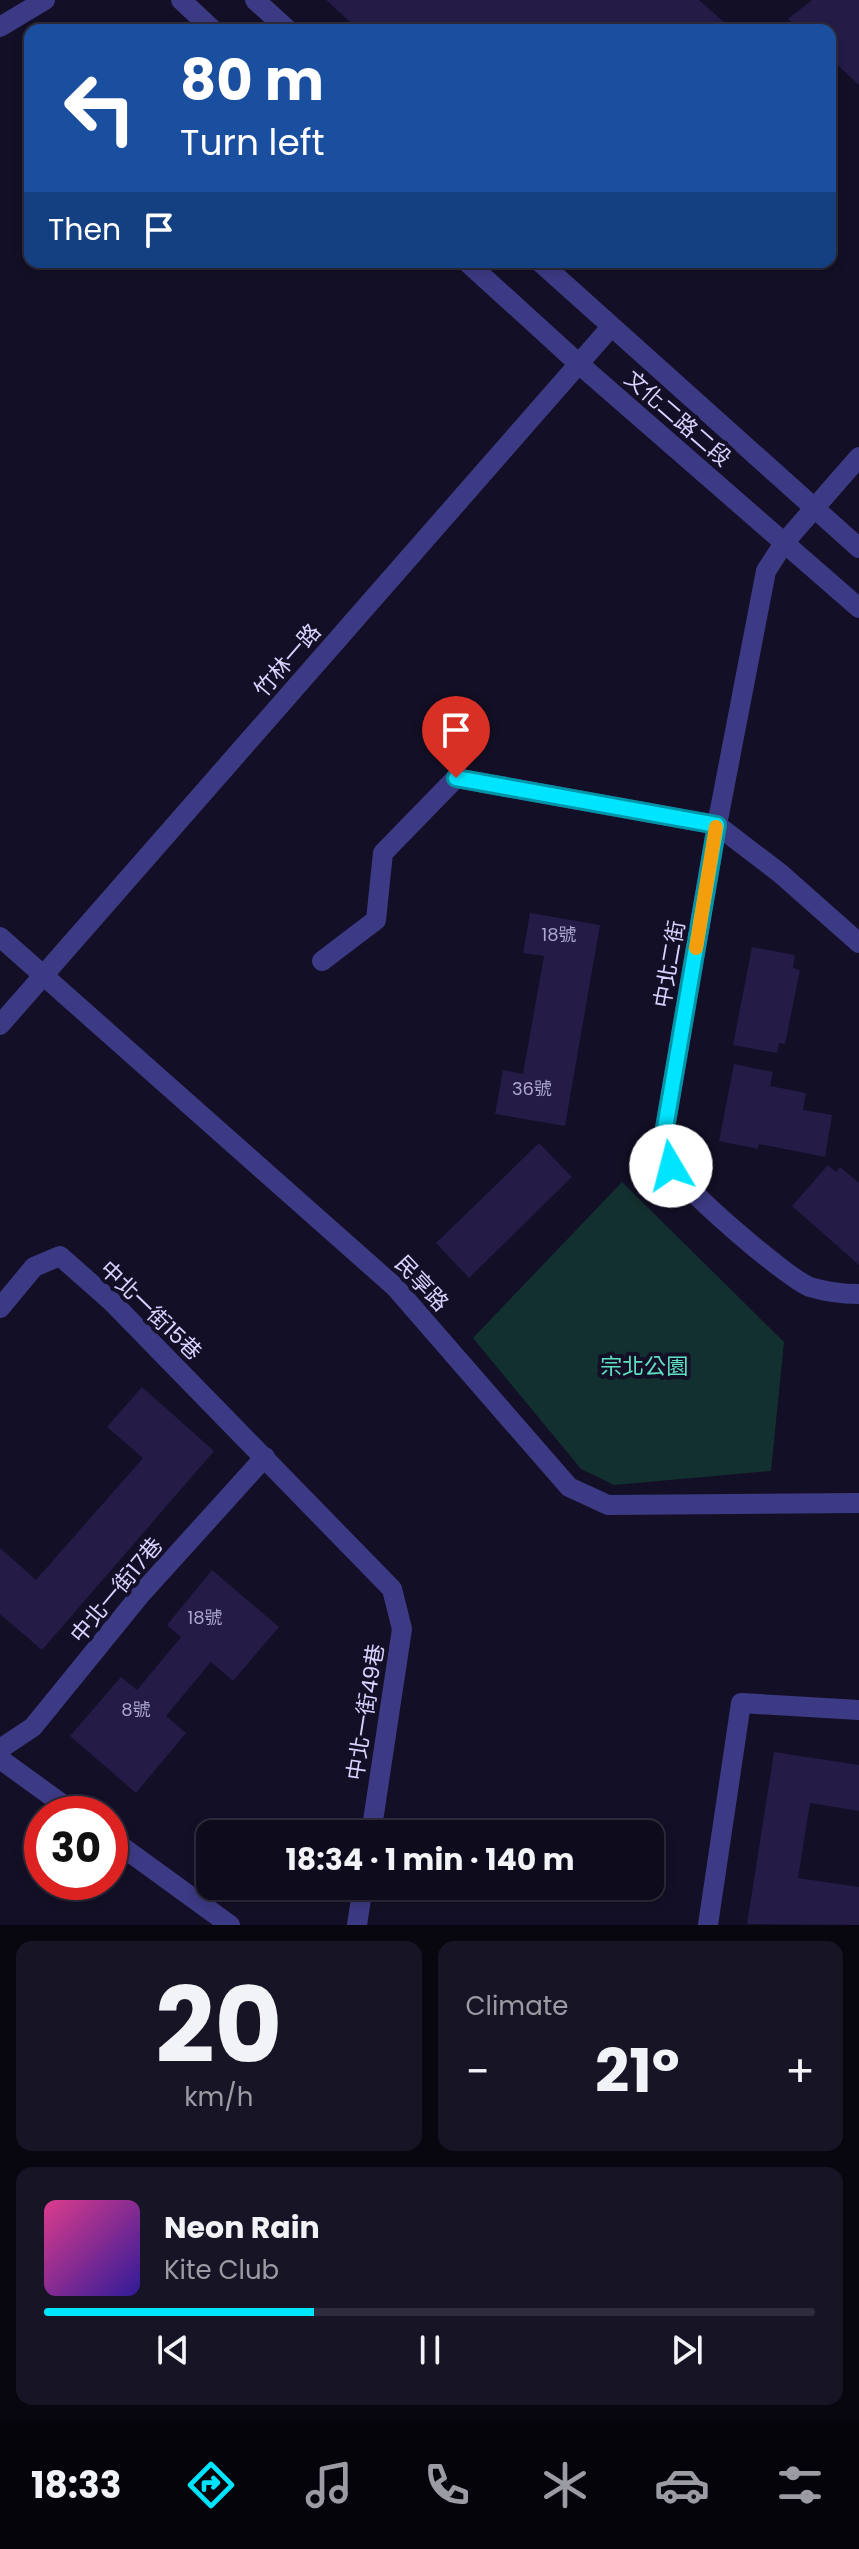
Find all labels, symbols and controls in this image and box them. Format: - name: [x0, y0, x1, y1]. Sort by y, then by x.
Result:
- text: 80 m: [180, 41, 324, 120]
- icon: left: [48, 56, 152, 160]
- text: Turn left: [180, 117, 325, 168]
- text: Then: [48, 208, 121, 251]
- icon: arrive: [137, 208, 181, 252]
- street label: 文化二路二段: [618, 363, 738, 473]
- street label: 竹林一路: [247, 617, 328, 704]
- pin: [422, 696, 490, 778]
- icon: arrive: [434, 708, 478, 752]
- street label: 中北二街: [647, 918, 692, 1010]
- house number: 18號: [541, 922, 577, 947]
- house number: 36號: [512, 1076, 552, 1101]
- position arrow: [629, 1124, 713, 1208]
- street label: 民享路: [388, 1249, 455, 1318]
- street label: 中北一街15巷: [93, 1254, 208, 1367]
- park label: 宗北公園: [600, 1351, 688, 1382]
- street label: 中北一街17巷: [63, 1531, 170, 1650]
- house number: 18號: [187, 1605, 223, 1630]
- street label: 中北一街49巷: [339, 1642, 392, 1783]
- house number: 8號: [121, 1697, 151, 1722]
- speed limit sign: 30: [24, 1796, 128, 1900]
- text: 18:34 · 1 min · 140 m: [286, 1838, 574, 1881]
- text: 20: [155, 1953, 282, 2098]
- text: Climate: [466, 1988, 568, 2024]
- text: 21°: [595, 2029, 680, 2113]
- text: −: [466, 2041, 490, 2102]
- text: +: [785, 2041, 815, 2102]
- text: km/h: [184, 2079, 253, 2115]
- text: Neon Rain: [164, 2206, 320, 2249]
- text: Kite Club: [164, 2252, 279, 2288]
- icon: previous: [151, 2328, 195, 2372]
- icon: pause: [408, 2328, 452, 2372]
- icon: next: [665, 2328, 709, 2372]
- icon: directions: [183, 2457, 239, 2513]
- icon: music: [301, 2457, 357, 2513]
- icon: phone: [419, 2457, 475, 2513]
- icon: climate: [537, 2457, 593, 2513]
- icon: car: [654, 2457, 710, 2513]
- icon: filters: [772, 2457, 828, 2513]
- text: 18:33: [31, 2460, 122, 2511]

